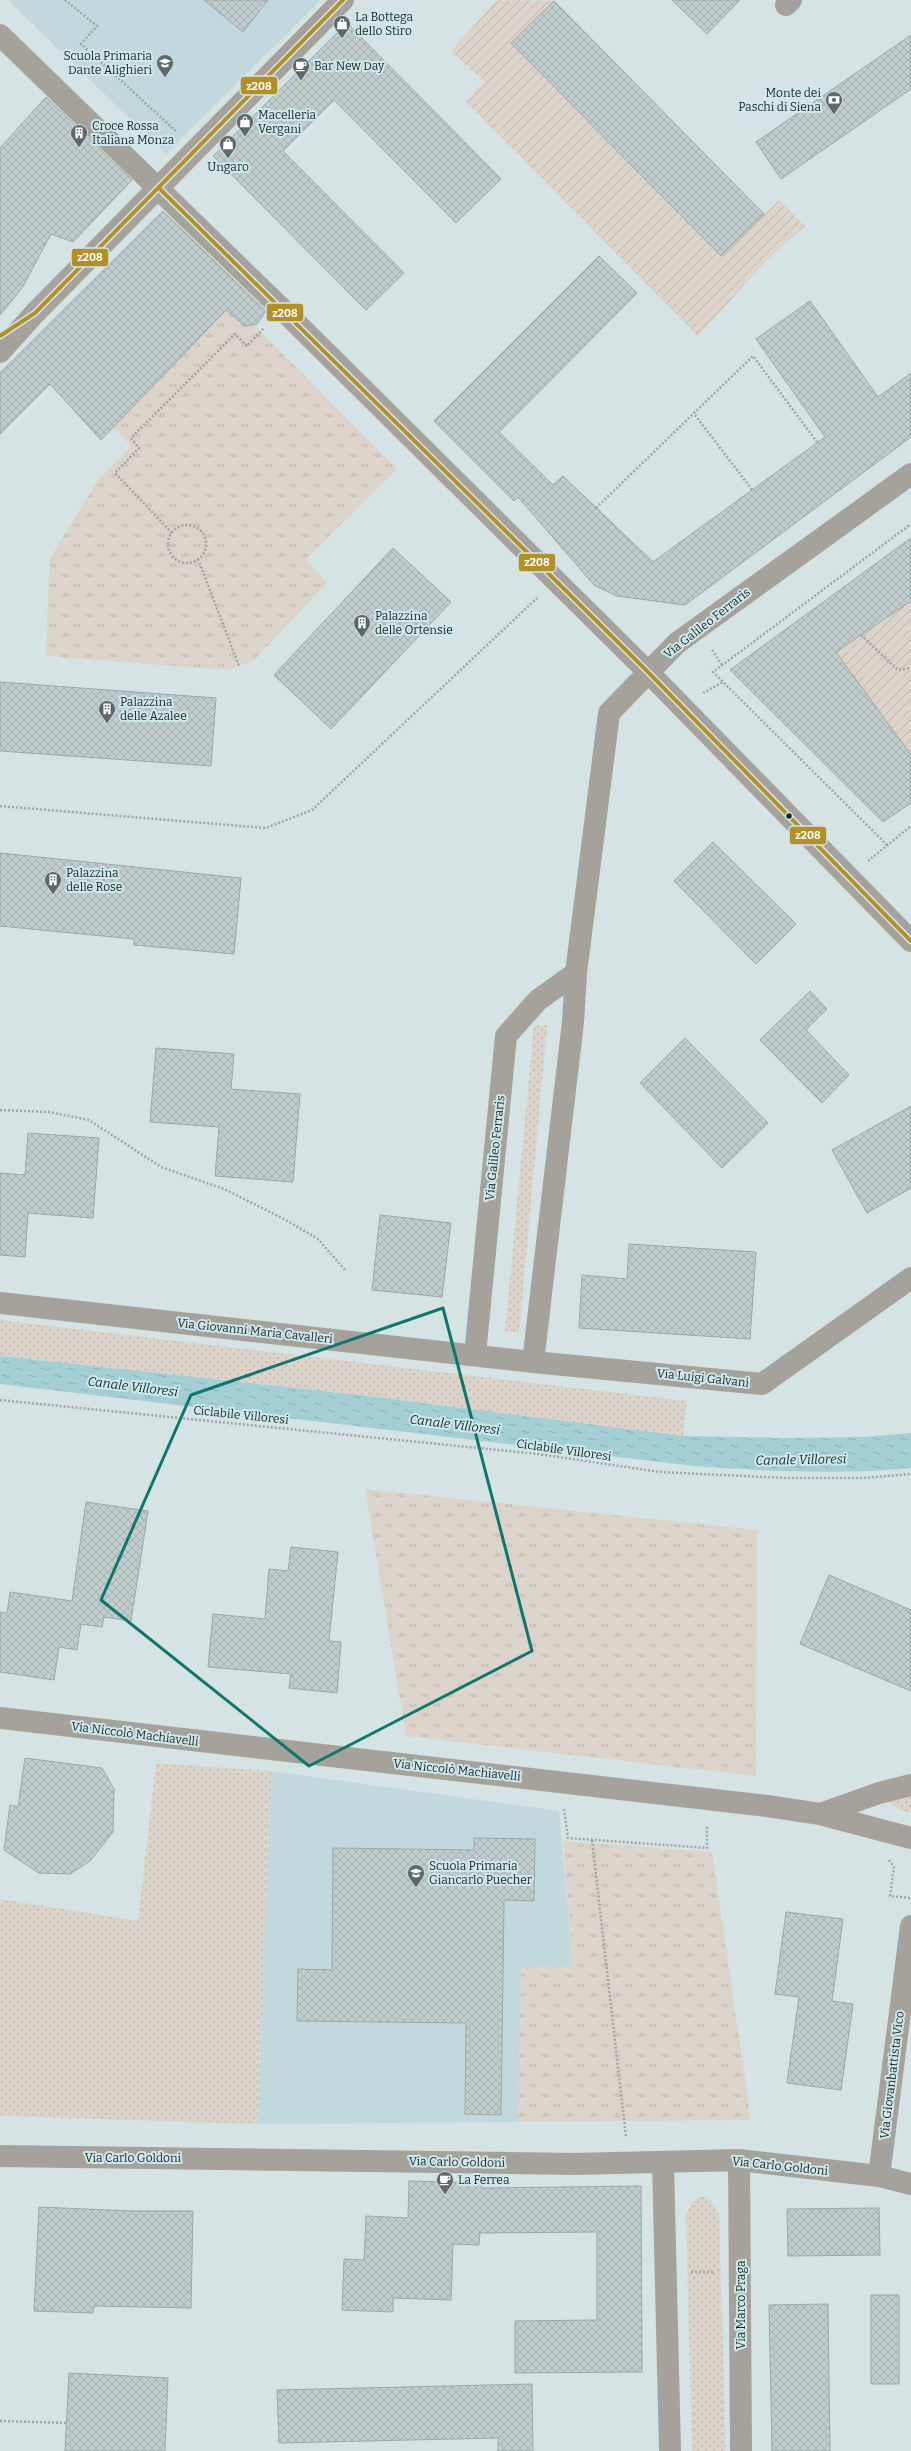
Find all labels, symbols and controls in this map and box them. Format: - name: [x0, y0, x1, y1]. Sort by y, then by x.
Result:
- place label: La Bottega dello Stiro: [355, 10, 414, 38]
- shop icon: La Bottega dello Stiro: [332, 14, 352, 39]
- place label: Scuola Primaria Dante Alighieri: [64, 49, 152, 77]
- school or university icon: Scuola Primaria Dante Alighieri: [155, 53, 175, 78]
- cafe icon: Bar New Day: [291, 56, 311, 81]
- place label: Bar New Day: [314, 59, 385, 73]
- line badge: z208: [240, 76, 278, 95]
- text: z208: [246, 80, 272, 93]
- place label: Monte dei Paschi di Siena: [738, 86, 821, 114]
- bank icon: Monte dei Paschi di Siena: [824, 90, 844, 115]
- place label: Macelleria Vergani: [258, 108, 317, 136]
- shop icon: Macelleria Vergani: [235, 112, 255, 137]
- place label: Croce Rossa Italiana Monza: [92, 119, 175, 147]
- building icon: Croce Rossa Italiana Monza: [69, 123, 89, 148]
- shop icon: Ungaro: [218, 134, 238, 159]
- place label: Ungaro: [207, 160, 249, 174]
- line badge: z208: [71, 248, 109, 267]
- text: z208: [77, 251, 103, 264]
- line badge: z208: [266, 303, 304, 322]
- text: z208: [272, 307, 298, 320]
- line badge: z208: [518, 553, 556, 572]
- text: z208: [524, 556, 550, 569]
- street label: Via Galileo Ferraris: [661, 585, 753, 661]
- place label: Palazzina delle Ortensie: [375, 609, 453, 637]
- building icon: Palazzina delle Ortensie: [352, 613, 372, 638]
- place label: Palazzina delle Azalee: [120, 695, 187, 723]
- building icon: Palazzina delle Azalee: [97, 699, 117, 724]
- unlabelled marker: [784, 811, 794, 821]
- line badge: z208: [789, 826, 827, 845]
- text: z208: [795, 829, 821, 842]
- place label: Palazzina delle Rose: [66, 866, 122, 894]
- building icon: Palazzina delle Rose: [43, 870, 63, 895]
- street label: Via Galileo Ferraris: [483, 1094, 508, 1201]
- street label: Via Giovanni Maria Cavalleri: [177, 1316, 334, 1346]
- street label: Via Luigi Galvani: [656, 1366, 750, 1390]
- water label: Canale Villoresi: [87, 1374, 179, 1400]
- street label: Ciclabile Villoresi: [193, 1403, 290, 1427]
- water label: Canale Villoresi: [409, 1412, 501, 1438]
- street label: Ciclabile Villoresi: [516, 1436, 613, 1464]
- water label: Canale Villoresi: [755, 1451, 847, 1468]
- street label: Via Niccolò Machiavelli: [71, 1719, 200, 1749]
- street label: Via Niccolò Machiavelli: [393, 1756, 522, 1784]
- place label: Scuola Primaria Giancarlo Puecher: [429, 1859, 533, 1887]
- school or university icon: Scuola Primaria Giancarlo Puecher: [406, 1863, 426, 1888]
- street label: Via Giovanbattista Vico: [877, 2010, 907, 2140]
- street label: Via Carlo Goldoni: [85, 2151, 182, 2165]
- street label: Via Carlo Goldoni: [409, 2154, 506, 2170]
- street label: Via Carlo Goldoni: [731, 2154, 829, 2178]
- cafe icon: La Ferrea: [435, 2170, 455, 2195]
- place label: La Ferrea: [458, 2173, 510, 2187]
- street label: Via Marco Praga: [734, 2260, 748, 2350]

